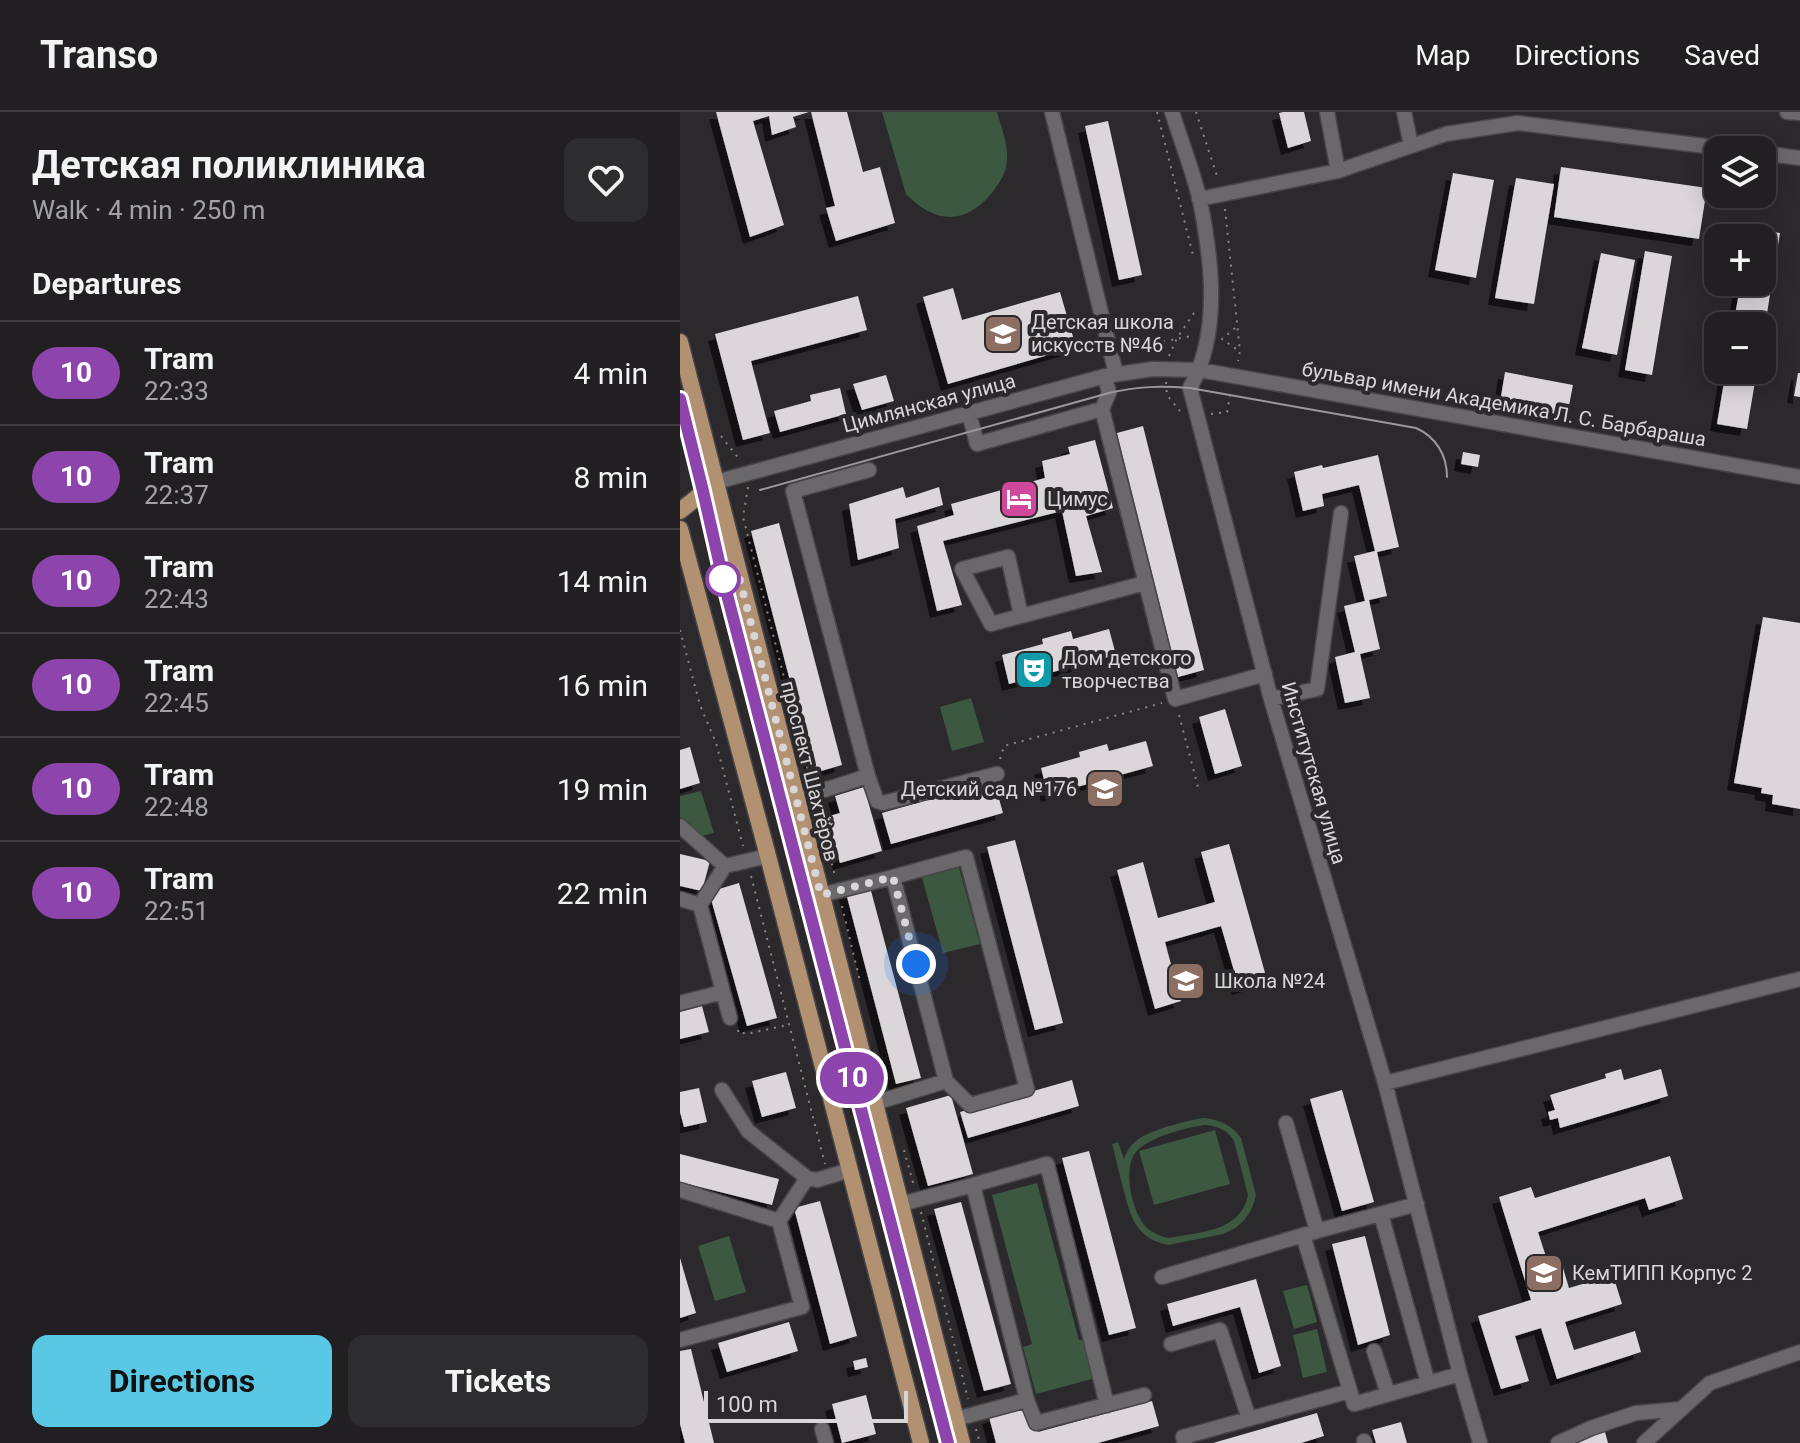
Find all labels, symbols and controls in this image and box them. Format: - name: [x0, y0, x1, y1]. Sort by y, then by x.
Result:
- text: Transo: [40, 33, 158, 77]
- text: Map: [1415, 39, 1471, 72]
- text: Directions: [1515, 39, 1640, 72]
- text: Saved: [1684, 39, 1760, 72]
- map controls: [1704, 136, 1776, 384]
- button: layers: [1704, 136, 1776, 208]
- button: heart: [564, 138, 648, 222]
- text: Детская поликлиника: [32, 143, 426, 187]
- text: Walk · 4 min · 250 m: [32, 195, 265, 225]
- button: +: [1704, 224, 1776, 296]
- text: Departures: [32, 266, 182, 301]
- place label: Детская школа искусств №46: [1031, 310, 1174, 357]
- button: −: [1704, 312, 1776, 384]
- school or university icon: Детская школа искусств №46: [982, 313, 1024, 355]
- text: Tram: [144, 341, 214, 376]
- text: 10: [60, 356, 92, 389]
- text: 4 min: [574, 356, 648, 391]
- street label: бульвар имени Академика Л. С. Барбараша: [1300, 357, 1708, 451]
- street label: Цимлянская улица: [840, 368, 1018, 438]
- text: 22:33: [144, 376, 209, 406]
- text: Tram: [144, 445, 214, 480]
- text: 10: [60, 460, 92, 493]
- text: 8 min: [574, 460, 648, 495]
- hotel icon: Цимус: [998, 478, 1040, 520]
- text: 22:37: [144, 480, 209, 510]
- place label: Цимус: [1047, 487, 1108, 511]
- text: Tram: [144, 549, 214, 584]
- unlabelled marker: [706, 562, 740, 596]
- text: 10: [60, 564, 92, 597]
- text: 14 min: [557, 564, 648, 599]
- text: 22:43: [144, 584, 209, 614]
- place label: Дом детского творчества: [1062, 646, 1192, 693]
- theatre icon: Дом детского творчества: [1013, 649, 1055, 691]
- text: Tram: [144, 653, 214, 688]
- text: 10: [60, 668, 92, 701]
- text: 16 min: [557, 668, 648, 703]
- street label: проспект Шахтёров: [776, 678, 844, 864]
- street label: Институтская улица: [1276, 679, 1352, 867]
- text: 22:45: [144, 688, 209, 718]
- text: Tram: [144, 757, 214, 792]
- school or university icon: Детский сад №176: [1084, 768, 1126, 810]
- text: 10: [60, 772, 92, 805]
- text: 19 min: [557, 772, 648, 807]
- place label: Детский сад №176: [901, 777, 1077, 801]
- text: 22:48: [144, 792, 209, 822]
- text: Tram: [144, 861, 214, 896]
- text: 10: [60, 876, 92, 909]
- text: 22 min: [557, 876, 648, 911]
- text: 22:51: [144, 896, 209, 926]
- your location: [896, 944, 936, 984]
- school or university icon: Школа №24: [1165, 960, 1207, 1002]
- place label: Школа №24: [1214, 969, 1325, 993]
- line badge: 10: [816, 1052, 888, 1104]
- text: 10: [836, 1061, 868, 1094]
- school or university icon: КемТИПП Корпус 2: [1523, 1252, 1565, 1294]
- place label: КемТИПП Корпус 2: [1572, 1261, 1753, 1285]
- button: Directions: [32, 1335, 332, 1427]
- button: Tickets: [348, 1335, 648, 1427]
- scale bar: [704, 1387, 908, 1423]
- text: 100 m: [716, 1392, 778, 1417]

